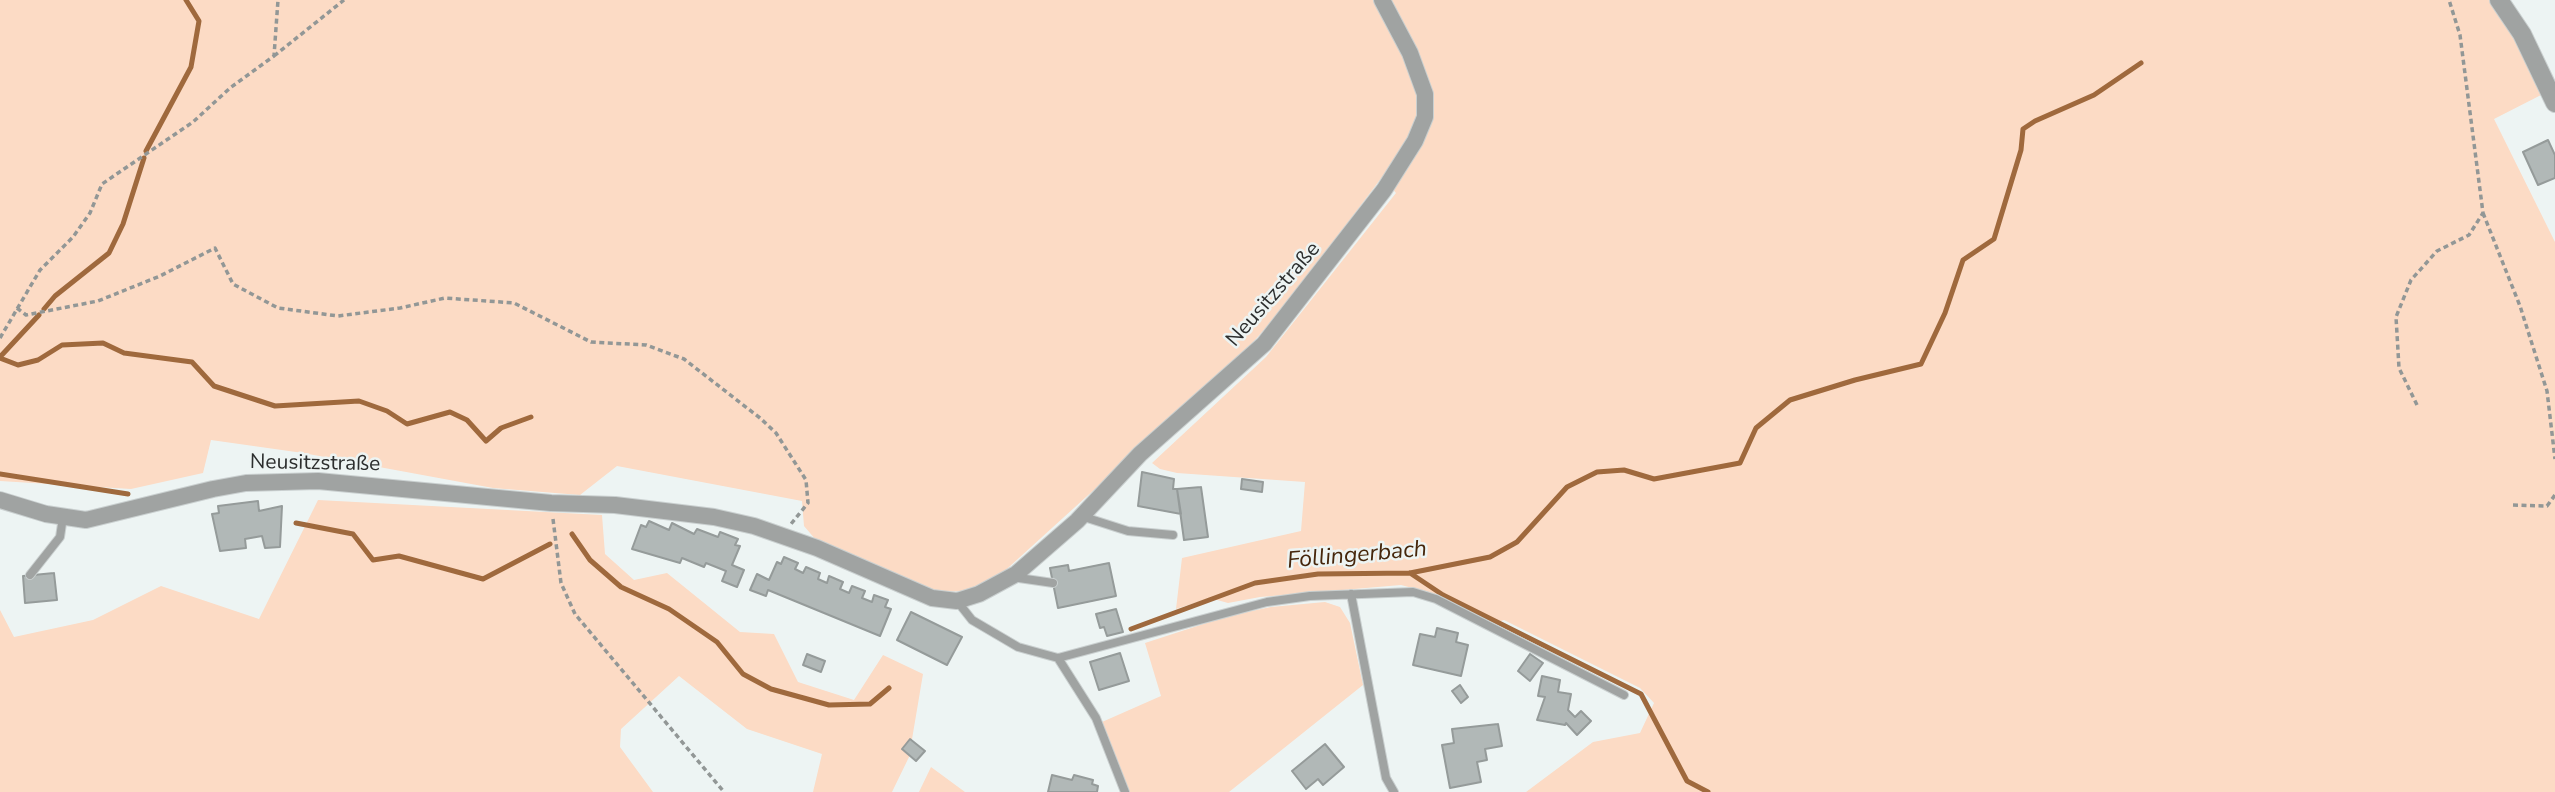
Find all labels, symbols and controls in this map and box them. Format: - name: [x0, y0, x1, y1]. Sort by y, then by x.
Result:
- street label: Neusitzstraße: [1222, 238, 1326, 352]
- street label: Neusitzstraße: [250, 450, 380, 478]
- water label: Föllingerbach: [1286, 536, 1428, 576]

